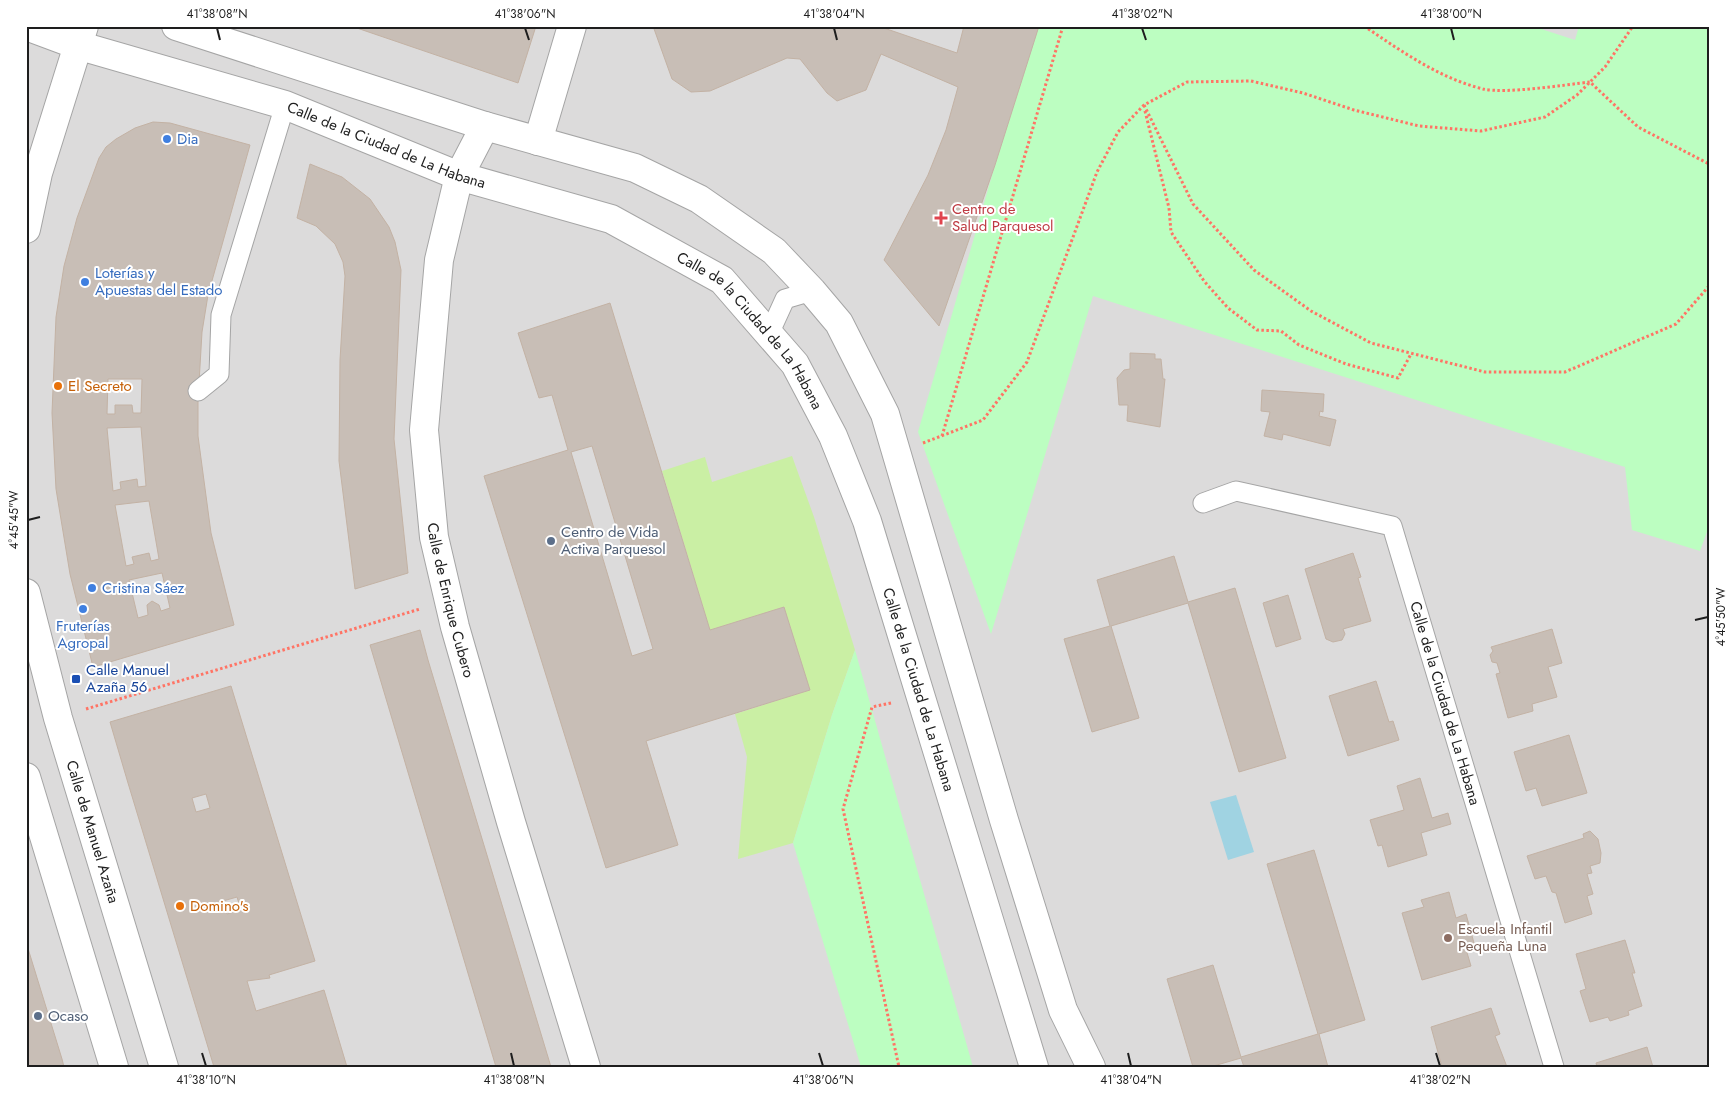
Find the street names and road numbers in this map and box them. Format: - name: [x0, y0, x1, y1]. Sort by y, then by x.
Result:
- street label: Calle de la Ciudad de La Habana: [284, 96, 488, 194]
- street label: Calle de la Ciudad de La Habana: [673, 246, 828, 413]
- street label: Calle de Enrique Cubero: [422, 522, 480, 680]
- street label: Calle de la Ciudad de La Habana: [877, 585, 960, 794]
- street label: Calle de la Ciudad de La Habana: [1404, 599, 1486, 808]
- street label: Calle de Manuel Azaña: [61, 758, 125, 906]

